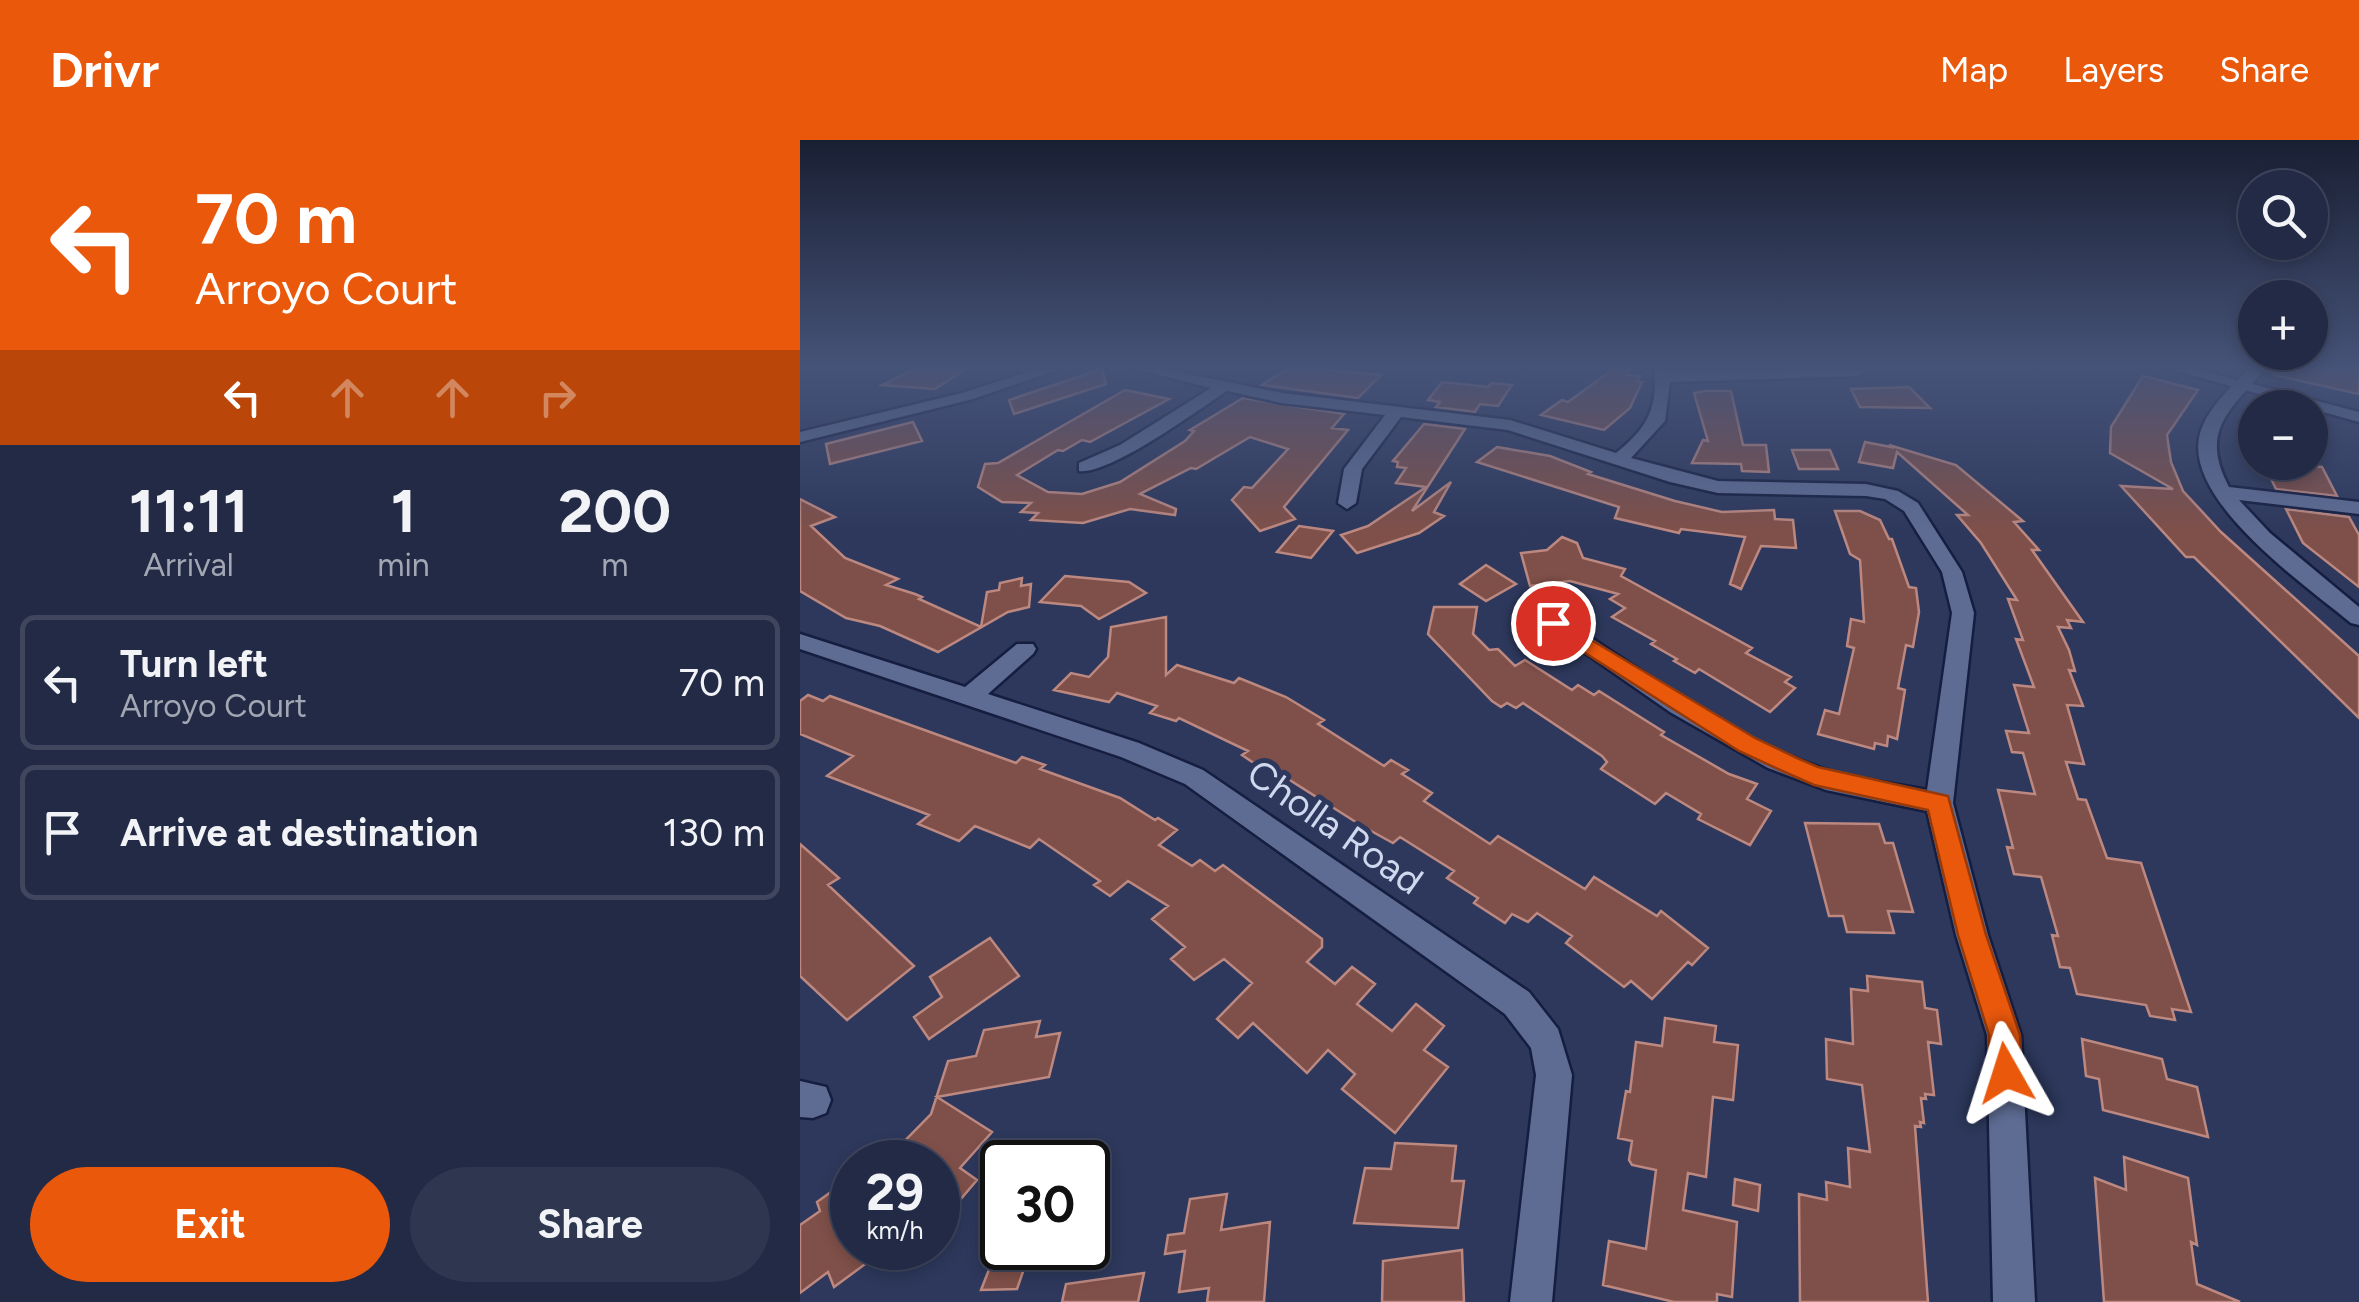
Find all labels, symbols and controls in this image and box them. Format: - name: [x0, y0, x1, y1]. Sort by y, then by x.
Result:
- text: Drivr: [50, 41, 159, 99]
- text: Map: [1940, 49, 2008, 91]
- text: Layers: [2063, 49, 2164, 91]
- text: Share: [2219, 49, 2309, 91]
- map controls: [2238, 170, 2328, 480]
- button: search: [2238, 170, 2328, 260]
- text: 70 m: [195, 176, 357, 261]
- icon: left: [30, 180, 160, 310]
- text: Arroyo Court: [195, 261, 458, 315]
- button: +: [2238, 280, 2328, 370]
- icon: left: [215, 370, 270, 425]
- icon: ahead: [320, 370, 375, 425]
- icon: ahead: [425, 370, 480, 425]
- icon: right: [530, 370, 585, 425]
- button: −: [2238, 390, 2328, 480]
- text: 11:11: [129, 475, 248, 547]
- text: 1: [391, 475, 416, 547]
- text: 200: [559, 475, 671, 547]
- text: Arrival: [143, 546, 234, 584]
- text: min: [377, 546, 430, 584]
- text: m: [601, 546, 628, 584]
- pin: [1511, 581, 1596, 666]
- icon: arrive: [1526, 596, 1581, 651]
- text: Turn left: [120, 641, 268, 687]
- icon: left: [35, 655, 90, 710]
- text: 70 m: [679, 660, 765, 706]
- text: Arroyo Court: [120, 687, 307, 725]
- street label: Cholla Road: [1238, 750, 1432, 904]
- icon: arrive: [35, 805, 90, 860]
- text: Arrive at destination: [120, 810, 478, 856]
- text: 130 m: [663, 810, 765, 856]
- position arrow: [1954, 1021, 2058, 1125]
- speed limit sign: 30: [980, 1140, 1110, 1270]
- text: 29: [866, 1162, 924, 1223]
- button: Exit: [30, 1167, 390, 1282]
- button: Share: [410, 1167, 770, 1282]
- text: km/h: [866, 1215, 924, 1245]

